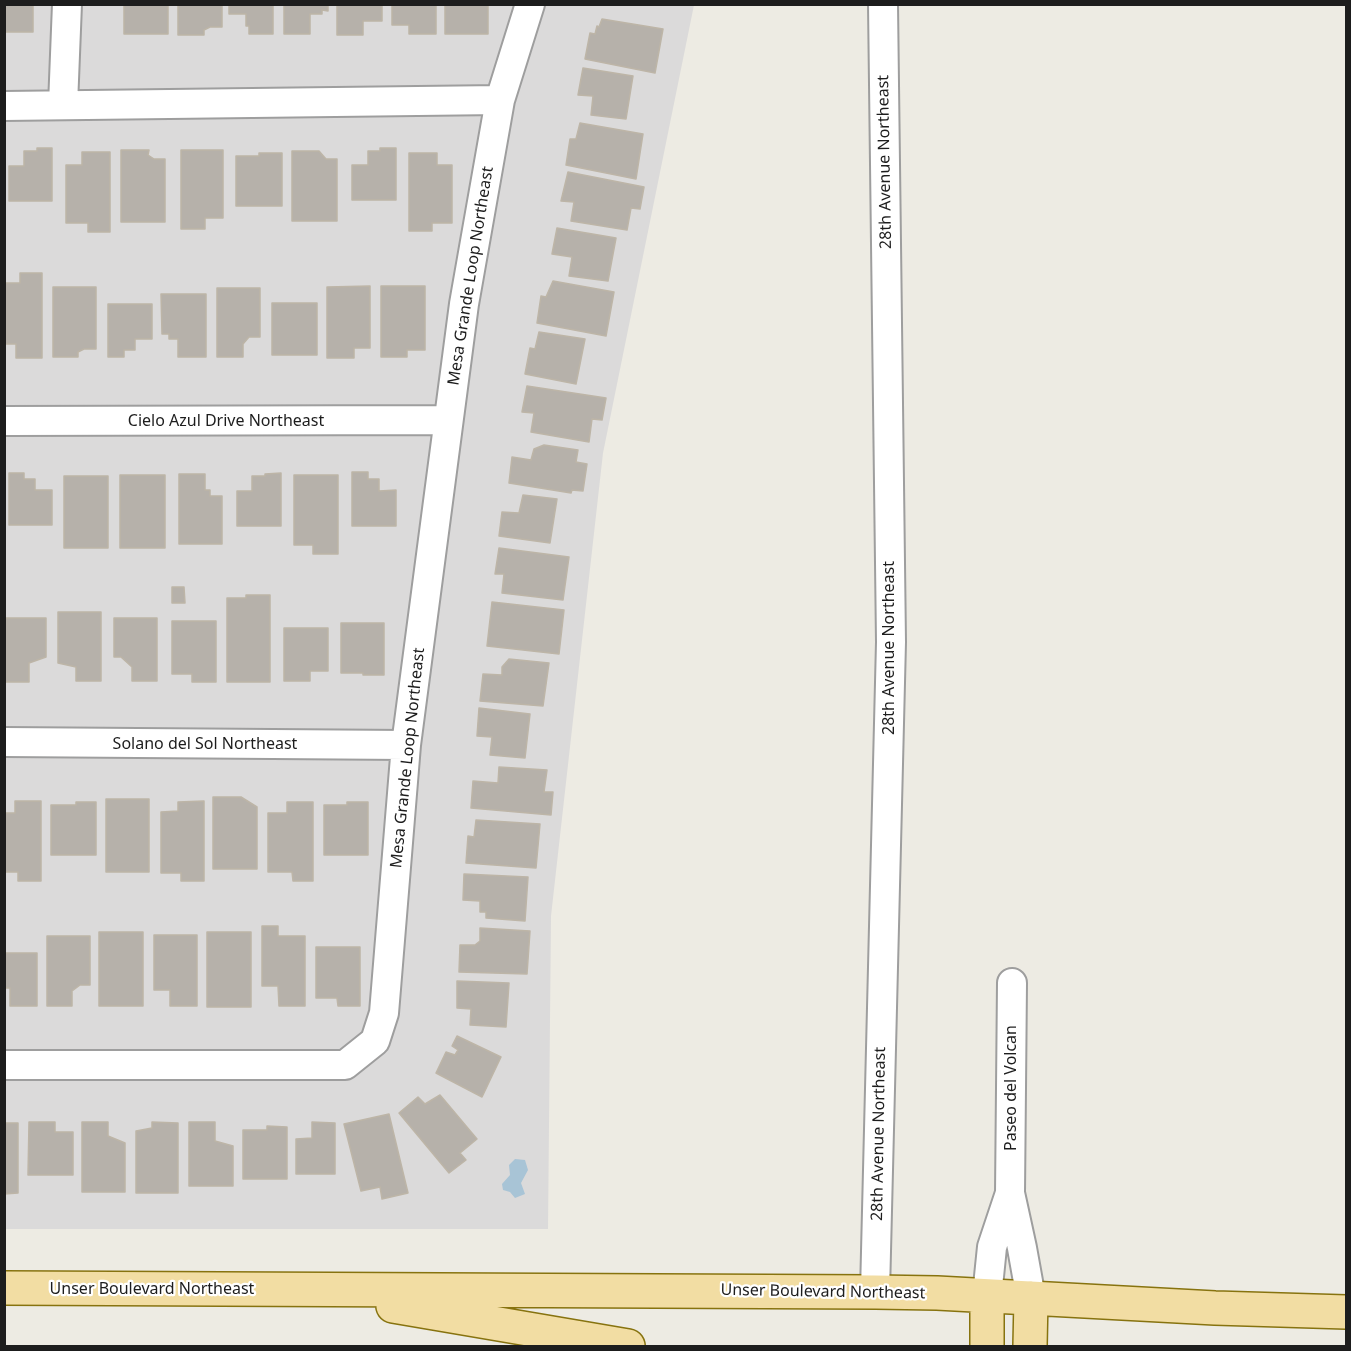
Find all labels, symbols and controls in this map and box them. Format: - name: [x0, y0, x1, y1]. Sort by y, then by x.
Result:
- street label: 28th Avenue Northeast: [874, 75, 896, 249]
- street label: Mesa Grande Loop Northeast: [444, 165, 498, 387]
- street label: Cielo Azul Drive Northeast: [128, 411, 324, 431]
- street label: 28th Avenue Northeast: [879, 561, 899, 735]
- street label: Mesa Grande Loop Northeast: [387, 647, 429, 869]
- street label: Solano del Sol Northeast: [113, 734, 297, 754]
- street label: Paseo del Volcan: [1001, 1025, 1021, 1151]
- street label: 28th Avenue Northeast: [868, 1047, 890, 1221]
- street label: Unser Boulevard Northeast: [50, 1279, 254, 1299]
- street label: Unser Boulevard Northeast: [720, 1281, 926, 1303]

